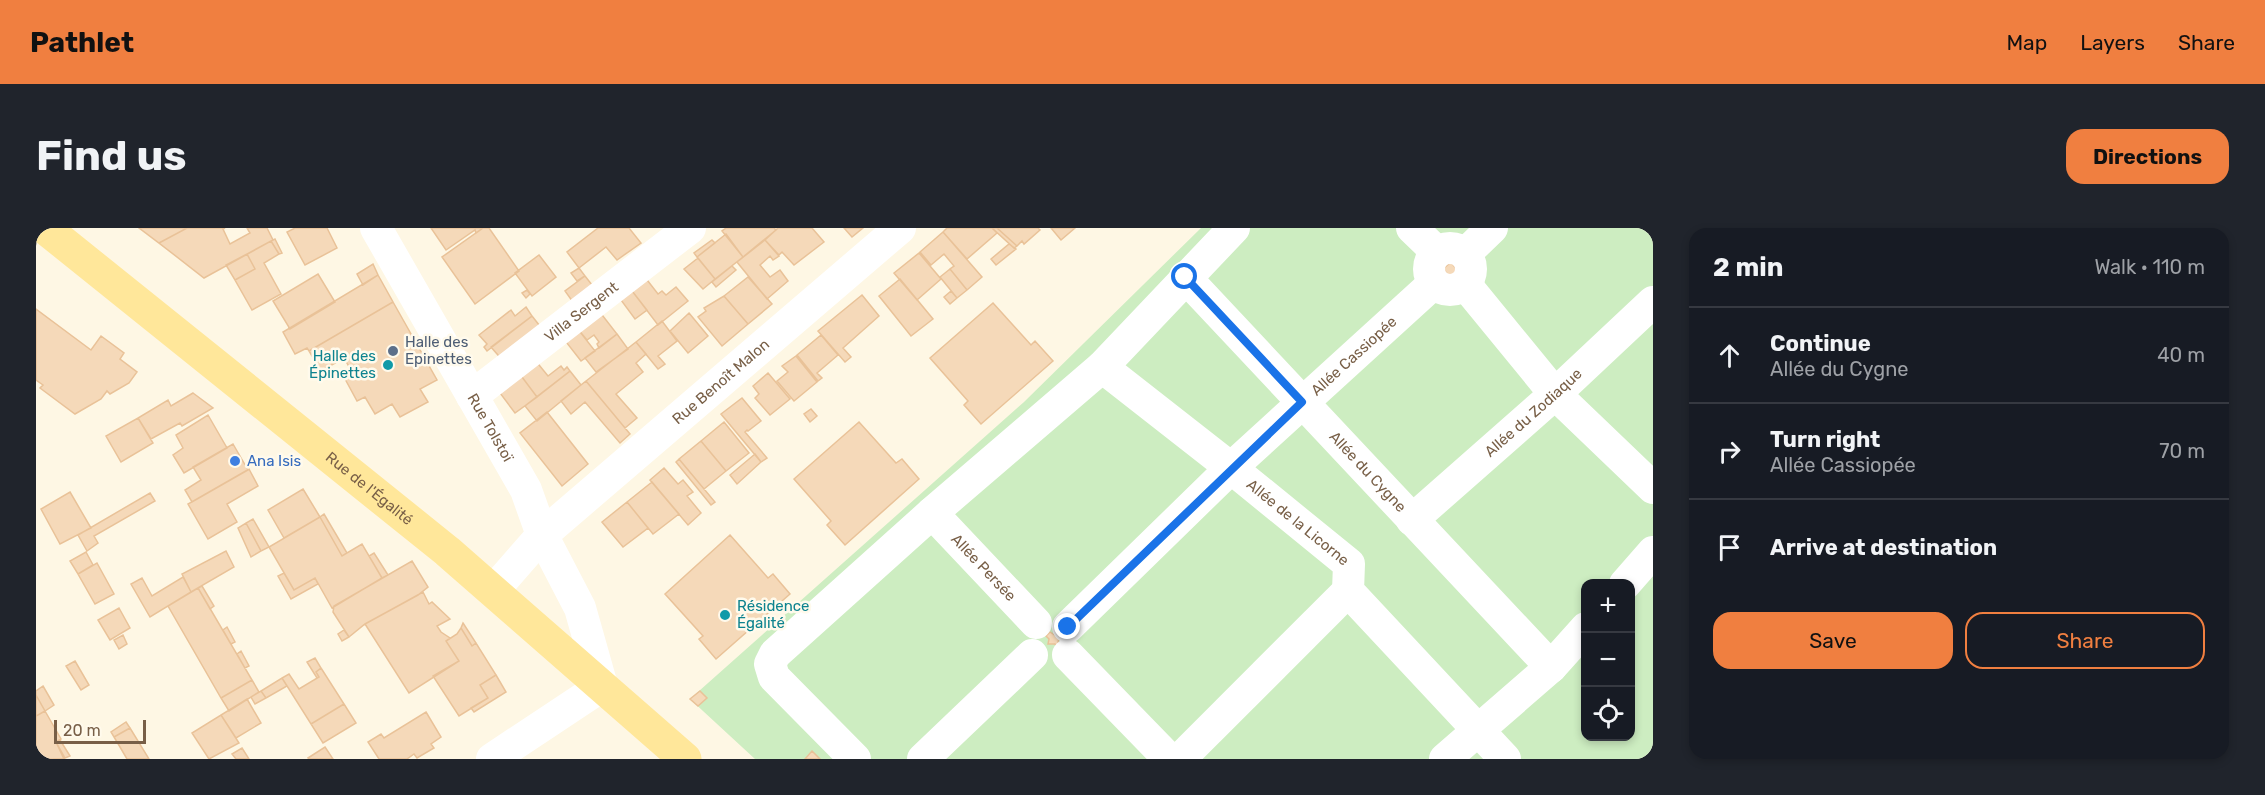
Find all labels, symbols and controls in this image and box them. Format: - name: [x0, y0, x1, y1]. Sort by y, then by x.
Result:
- text: Pathlet: [30, 26, 134, 59]
- text: Map: [2006, 30, 2047, 55]
- text: Layers: [2080, 30, 2145, 55]
- text: Share: [2178, 30, 2235, 55]
- button: Directions: [2066, 129, 2229, 184]
- text: Find us: [36, 131, 187, 181]
- text: 2 min: [1713, 252, 1783, 283]
- text: Walk · 110 m: [2094, 255, 2205, 279]
- route start: [1171, 263, 1197, 289]
- street label: Villa Sergent: [541, 278, 622, 346]
- street label: Allée Cassiopée: [1307, 312, 1400, 400]
- text: Continue: [1770, 330, 1871, 357]
- place label: Halle des Epinettes: [405, 333, 472, 368]
- street label: Rue Benoît Malon: [669, 335, 773, 428]
- icon: ahead: [1713, 339, 1746, 372]
- text: 40 m: [2157, 343, 2205, 367]
- marker: Halle des Epinettes: [386, 344, 400, 358]
- place label: Halle des Épinettes: [309, 347, 376, 382]
- text: Allée du Cygne: [1770, 357, 1909, 381]
- marker: Halle des Épinettes: [381, 358, 395, 372]
- street label: Allée du Zodiaque: [1481, 365, 1586, 461]
- street label: Rue Tolstoï: [464, 390, 517, 465]
- text: Turn right: [1770, 426, 1880, 453]
- street label: Allée du Cygne: [1326, 428, 1410, 516]
- icon: right: [1713, 435, 1746, 468]
- text: 70 m: [2159, 439, 2205, 463]
- street label: Rue de l'Égalité: [322, 448, 417, 529]
- place label: Ana Isis: [247, 452, 301, 470]
- text: Allée Cassiopée: [1770, 453, 1916, 477]
- marker: Ana Isis: [228, 454, 242, 468]
- street label: Allée de la Licorne: [1243, 475, 1353, 569]
- street label: Allée Persée: [947, 530, 1020, 605]
- icon: arrive: [1713, 531, 1746, 564]
- text: Arrive at destination: [1770, 534, 1997, 561]
- map controls: [1581, 579, 1635, 741]
- button: +: [1581, 579, 1635, 633]
- place label: Résidence Égalité: [737, 597, 810, 632]
- marker: Résidence Égalité: [718, 608, 732, 622]
- button: Save: [1713, 612, 1953, 669]
- button: Share: [1965, 612, 2205, 669]
- route end: [1054, 613, 1080, 639]
- button: −: [1581, 633, 1635, 687]
- button: locate: [1581, 687, 1635, 741]
- scale bar: [54, 717, 146, 744]
- text: 20 m: [63, 721, 101, 740]

